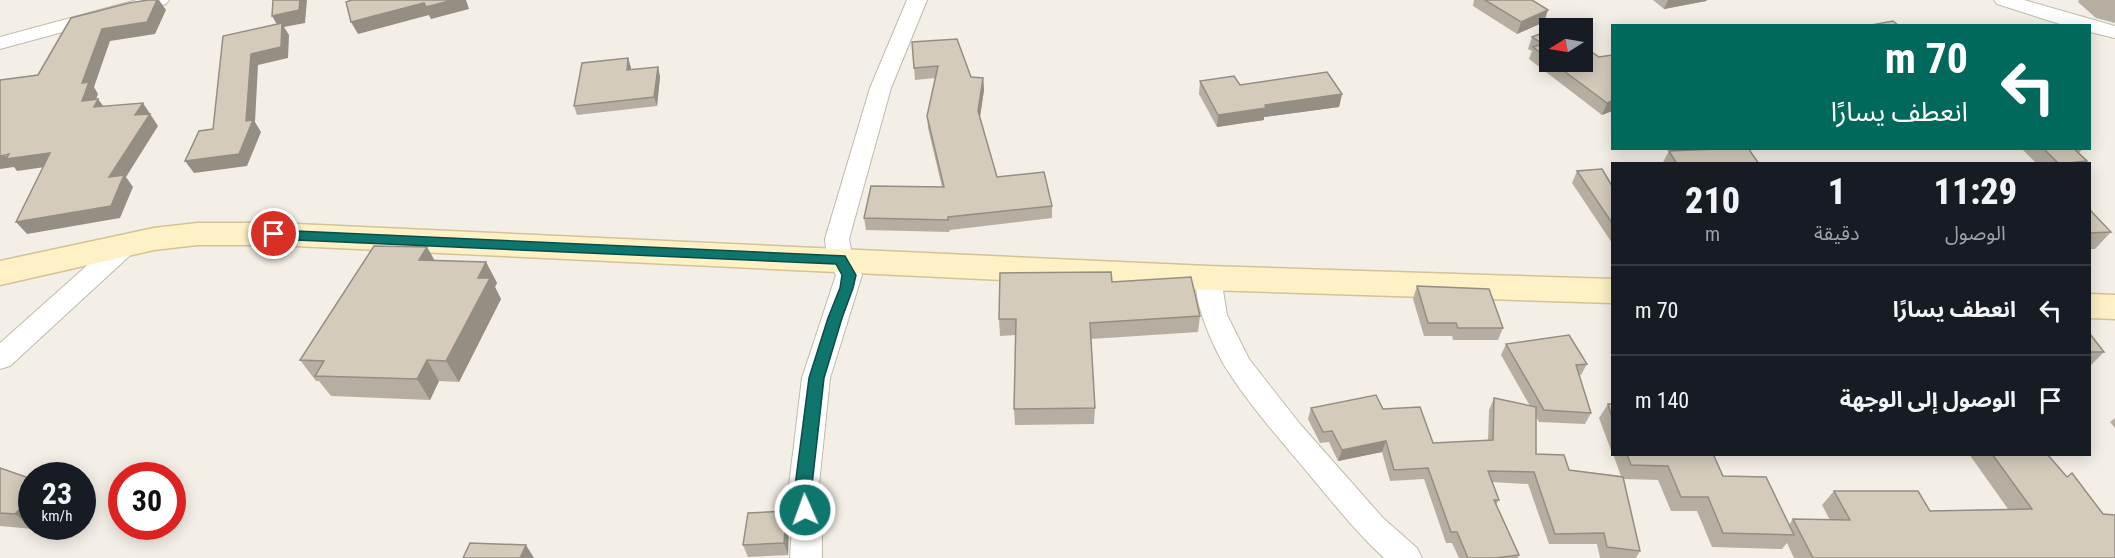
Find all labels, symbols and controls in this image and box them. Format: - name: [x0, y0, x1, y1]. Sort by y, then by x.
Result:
- north arrow: [1539, 18, 1593, 72]
- map controls: [1539, 18, 1593, 72]
- text: 70 m: [1885, 34, 1968, 83]
- icon: left: [1989, 48, 2067, 126]
- text: انعطف يسارًا: [1831, 96, 1968, 128]
- text: 1: [1828, 171, 1846, 213]
- text: 11:29: [1934, 171, 2017, 213]
- text: 210: [1685, 180, 1740, 222]
- pin: [248, 208, 299, 259]
- icon: arrive: [257, 217, 290, 250]
- text: دقيقة: [1814, 221, 1860, 245]
- text: الوصول: [1945, 221, 2006, 245]
- text: m: [1705, 222, 1720, 246]
- icon: left: [2034, 294, 2067, 327]
- text: انعطف يسارًا: [1893, 297, 2016, 322]
- text: 70 m: [1635, 298, 1678, 323]
- icon: arrive: [2034, 384, 2067, 417]
- text: الوصول إلى الوجهة: [1840, 387, 2016, 412]
- text: 140 m: [1635, 388, 1689, 413]
- speed limit sign: 30: [108, 462, 186, 540]
- text: 23: [42, 476, 72, 511]
- position arrow: [773, 478, 837, 542]
- text: km/h: [42, 507, 72, 525]

